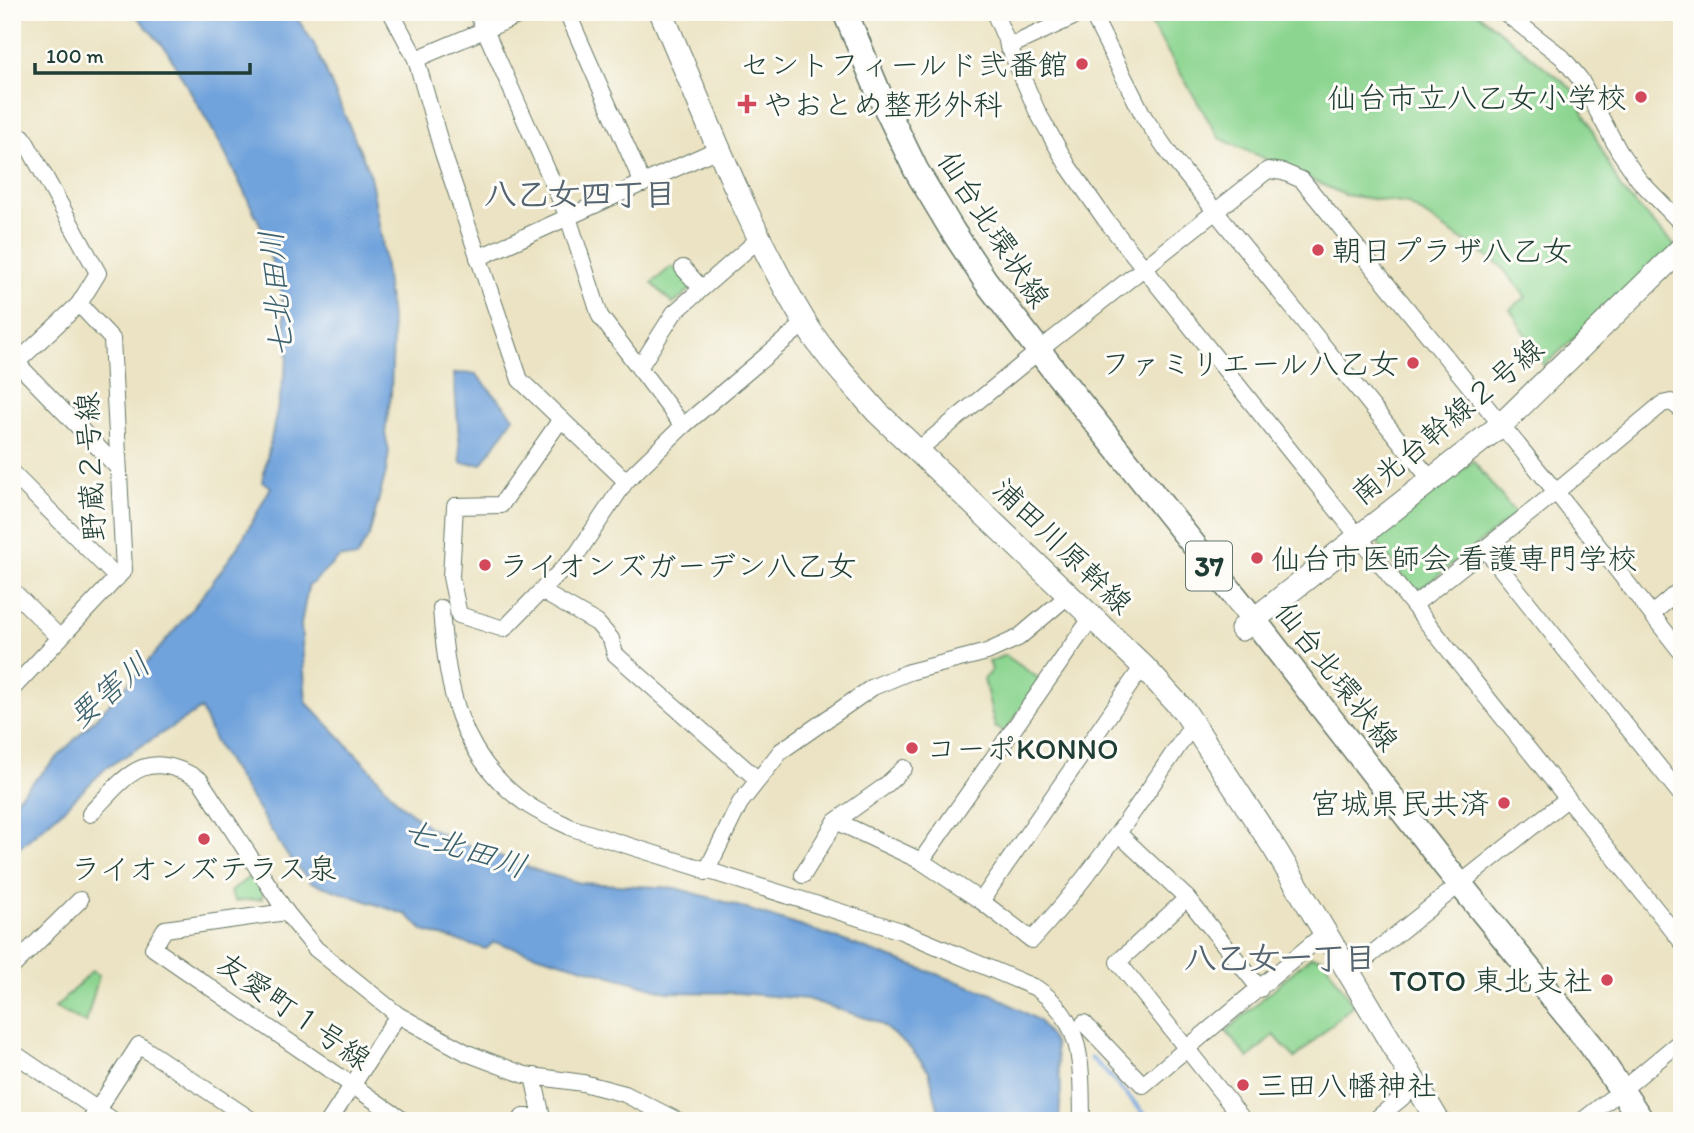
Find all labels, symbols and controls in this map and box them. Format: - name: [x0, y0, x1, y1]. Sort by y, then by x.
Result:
- scale bar: [35, 32, 250, 76]
- text: 100 m: [46, 43, 104, 68]
- place label: セントフィールド弐番館: [740, 46, 1068, 83]
- marker: セントフィールド弐番館: [1074, 56, 1090, 72]
- place label: 仙台市立八乙女小学校: [1327, 79, 1627, 116]
- place label: やおとめ整形外科: [763, 86, 1003, 123]
- marker: 仙台市立八乙女小学校: [1633, 89, 1649, 105]
- marker: やおとめ整形外科: [737, 94, 757, 114]
- street label: 仙台北環状線: [929, 143, 1059, 315]
- district label: 八乙女四丁目: [484, 175, 676, 213]
- water label: 七北田川: [251, 229, 301, 359]
- place label: 朝日プラザ八乙女: [1332, 232, 1572, 269]
- marker: 朝日プラザ八乙女: [1310, 242, 1326, 258]
- street label: 南光台幹線２号線: [1343, 330, 1551, 512]
- place label: ファミリエール八乙女: [1101, 345, 1399, 382]
- marker: ファミリエール八乙女: [1405, 355, 1421, 371]
- street label: 野蔵２号線: [68, 391, 112, 543]
- street label: 浦田川原幹線: [985, 470, 1141, 622]
- place label: 仙台市医師会 看護専門学校: [1271, 540, 1638, 577]
- road number: 37: [1186, 542, 1232, 590]
- place label: ライオンズガーデン八乙女: [499, 547, 857, 584]
- marker: 仙台市医師会 看護専門学校: [1249, 550, 1265, 566]
- marker: ライオンズガーデン八乙女: [477, 557, 493, 573]
- street label: 仙台北環状線: [1267, 594, 1407, 758]
- water label: 要害川: [60, 645, 158, 735]
- place label: コーポKONNO: [926, 730, 1119, 767]
- marker: コーポKONNO: [904, 740, 920, 756]
- place label: 宮城県民共済: [1310, 785, 1490, 822]
- marker: 宮城県民共済: [1496, 795, 1512, 811]
- water label: 七北田川: [398, 810, 532, 886]
- marker: ライオンズテラス泉: [196, 831, 212, 847]
- place label: ライオンズテラス泉: [71, 850, 337, 887]
- district label: 八乙女一丁目: [1184, 939, 1376, 977]
- street label: 友愛町１号線: [210, 944, 378, 1078]
- place label: TOTO 東北支社: [1389, 962, 1593, 999]
- marker: TOTO 東北支社: [1599, 972, 1615, 988]
- place label: 三田八幡神社: [1257, 1067, 1437, 1104]
- marker: 三田八幡神社: [1235, 1077, 1251, 1093]

